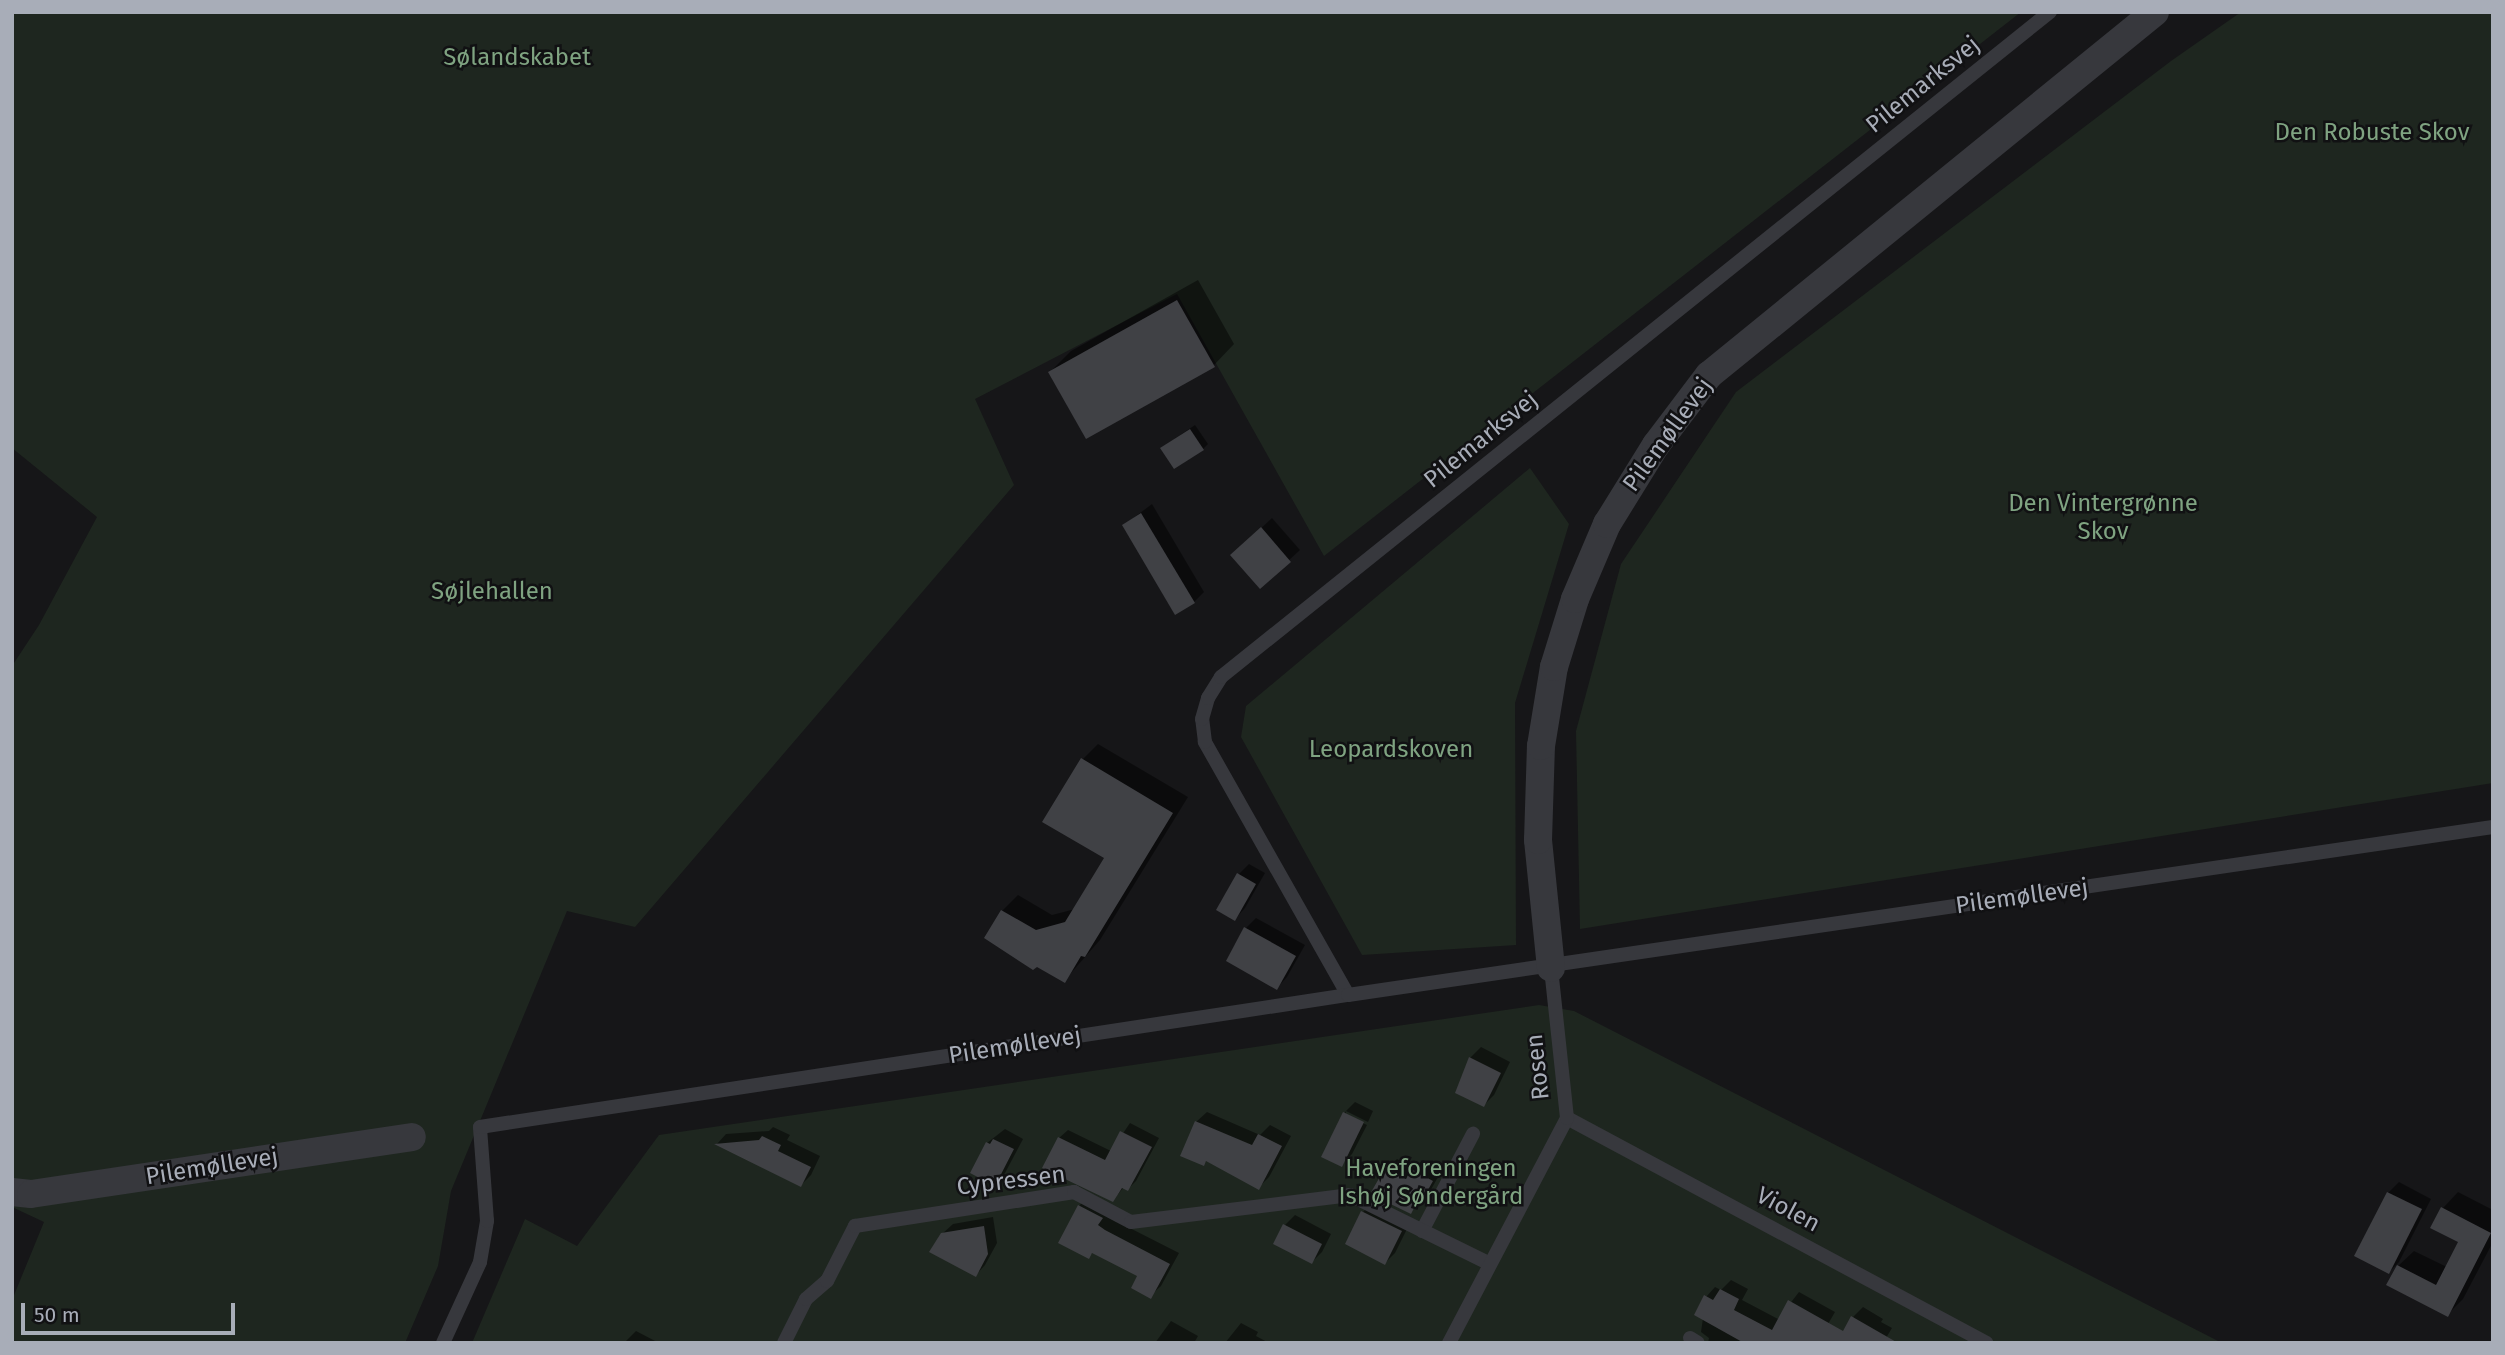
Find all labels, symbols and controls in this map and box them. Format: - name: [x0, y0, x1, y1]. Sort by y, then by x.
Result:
- street label: Pilemarksvej: [1860, 30, 1986, 140]
- park label: Sølandskabet: [443, 44, 591, 72]
- park label: Den Robuste Skov: [2274, 119, 2470, 147]
- street label: Pilemøllevej: [1617, 372, 1719, 498]
- street label: Pilemarksvej: [1418, 385, 1544, 495]
- park label: Den Vintergrønne Skov: [2008, 490, 2198, 546]
- park label: Søjlehallen: [431, 578, 553, 606]
- park label: Leopardskoven: [1309, 736, 1473, 764]
- street label: Pilemøllevej: [1954, 873, 2090, 921]
- street label: Pilemøllevej: [947, 1021, 1083, 1071]
- street label: Rosen: [1520, 1032, 1556, 1102]
- street label: Pilemøllevej: [144, 1142, 280, 1192]
- park label: Haveforeningen Ishøj Søndergård: [1339, 1155, 1523, 1211]
- street label: Cypressen: [955, 1160, 1067, 1202]
- street label: Violen: [1751, 1181, 1825, 1239]
- scale bar: [24, 1288, 238, 1332]
- text: 50 m: [34, 1302, 80, 1328]

